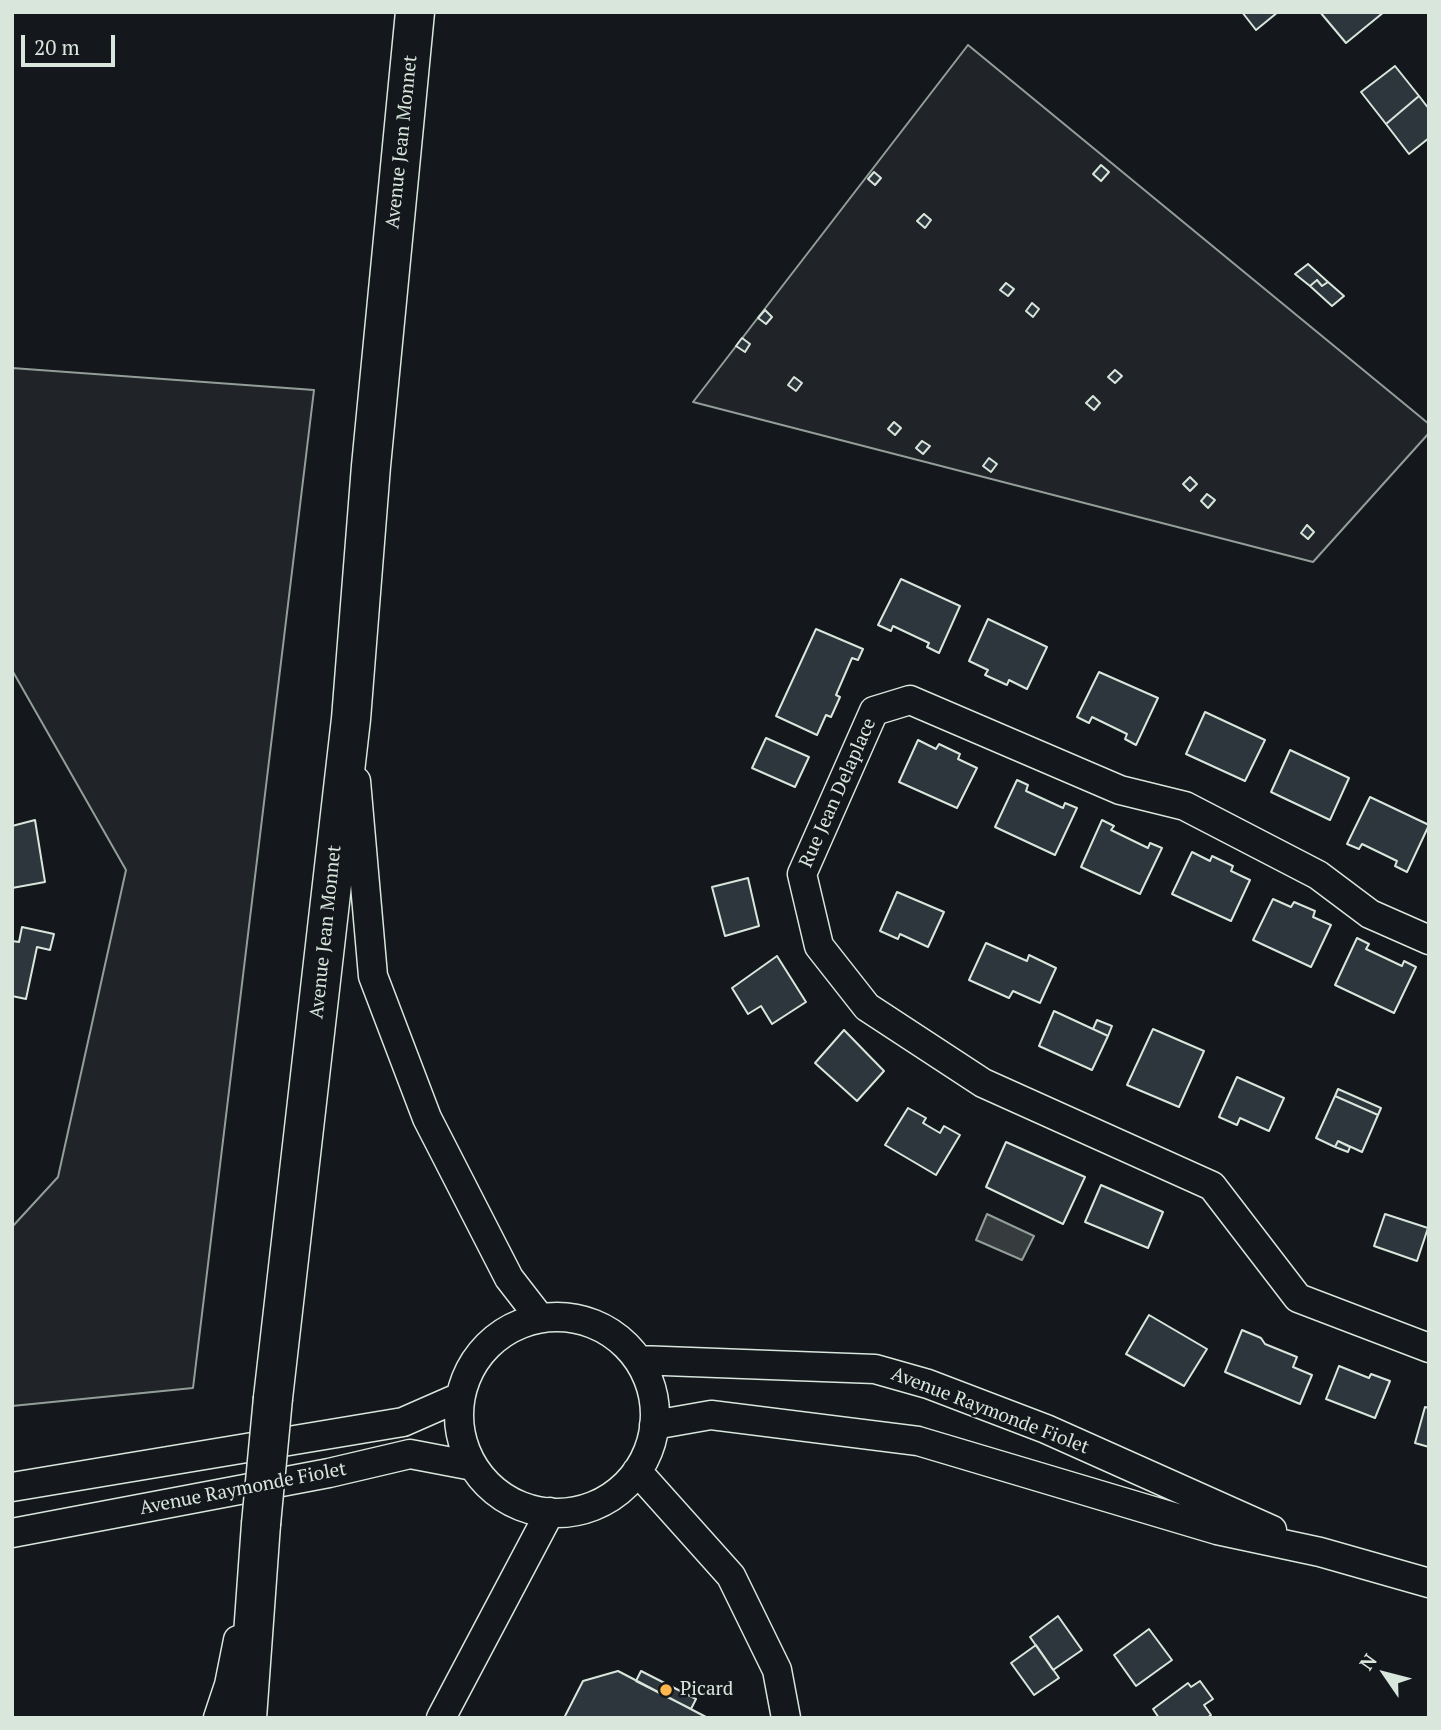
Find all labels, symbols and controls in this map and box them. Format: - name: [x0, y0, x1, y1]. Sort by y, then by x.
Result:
- scale bar: [24, 21, 119, 65]
- text: 20 m: [34, 33, 80, 61]
- street label: Avenue Jean Monnet: [382, 54, 422, 230]
- street label: Rue Jean Delaplace: [795, 715, 881, 871]
- street label: Avenue Jean Monnet: [306, 844, 346, 1020]
- street label: Avenue Raymonde Fiolet: [888, 1363, 1092, 1459]
- street label: Avenue Raymonde Fiolet: [138, 1458, 348, 1520]
- north arrow: [1350, 1639, 1420, 1709]
- text: N: [1353, 1649, 1382, 1675]
- place label: Picard: [680, 1679, 733, 1701]
- marker: Picard: [658, 1682, 674, 1698]

